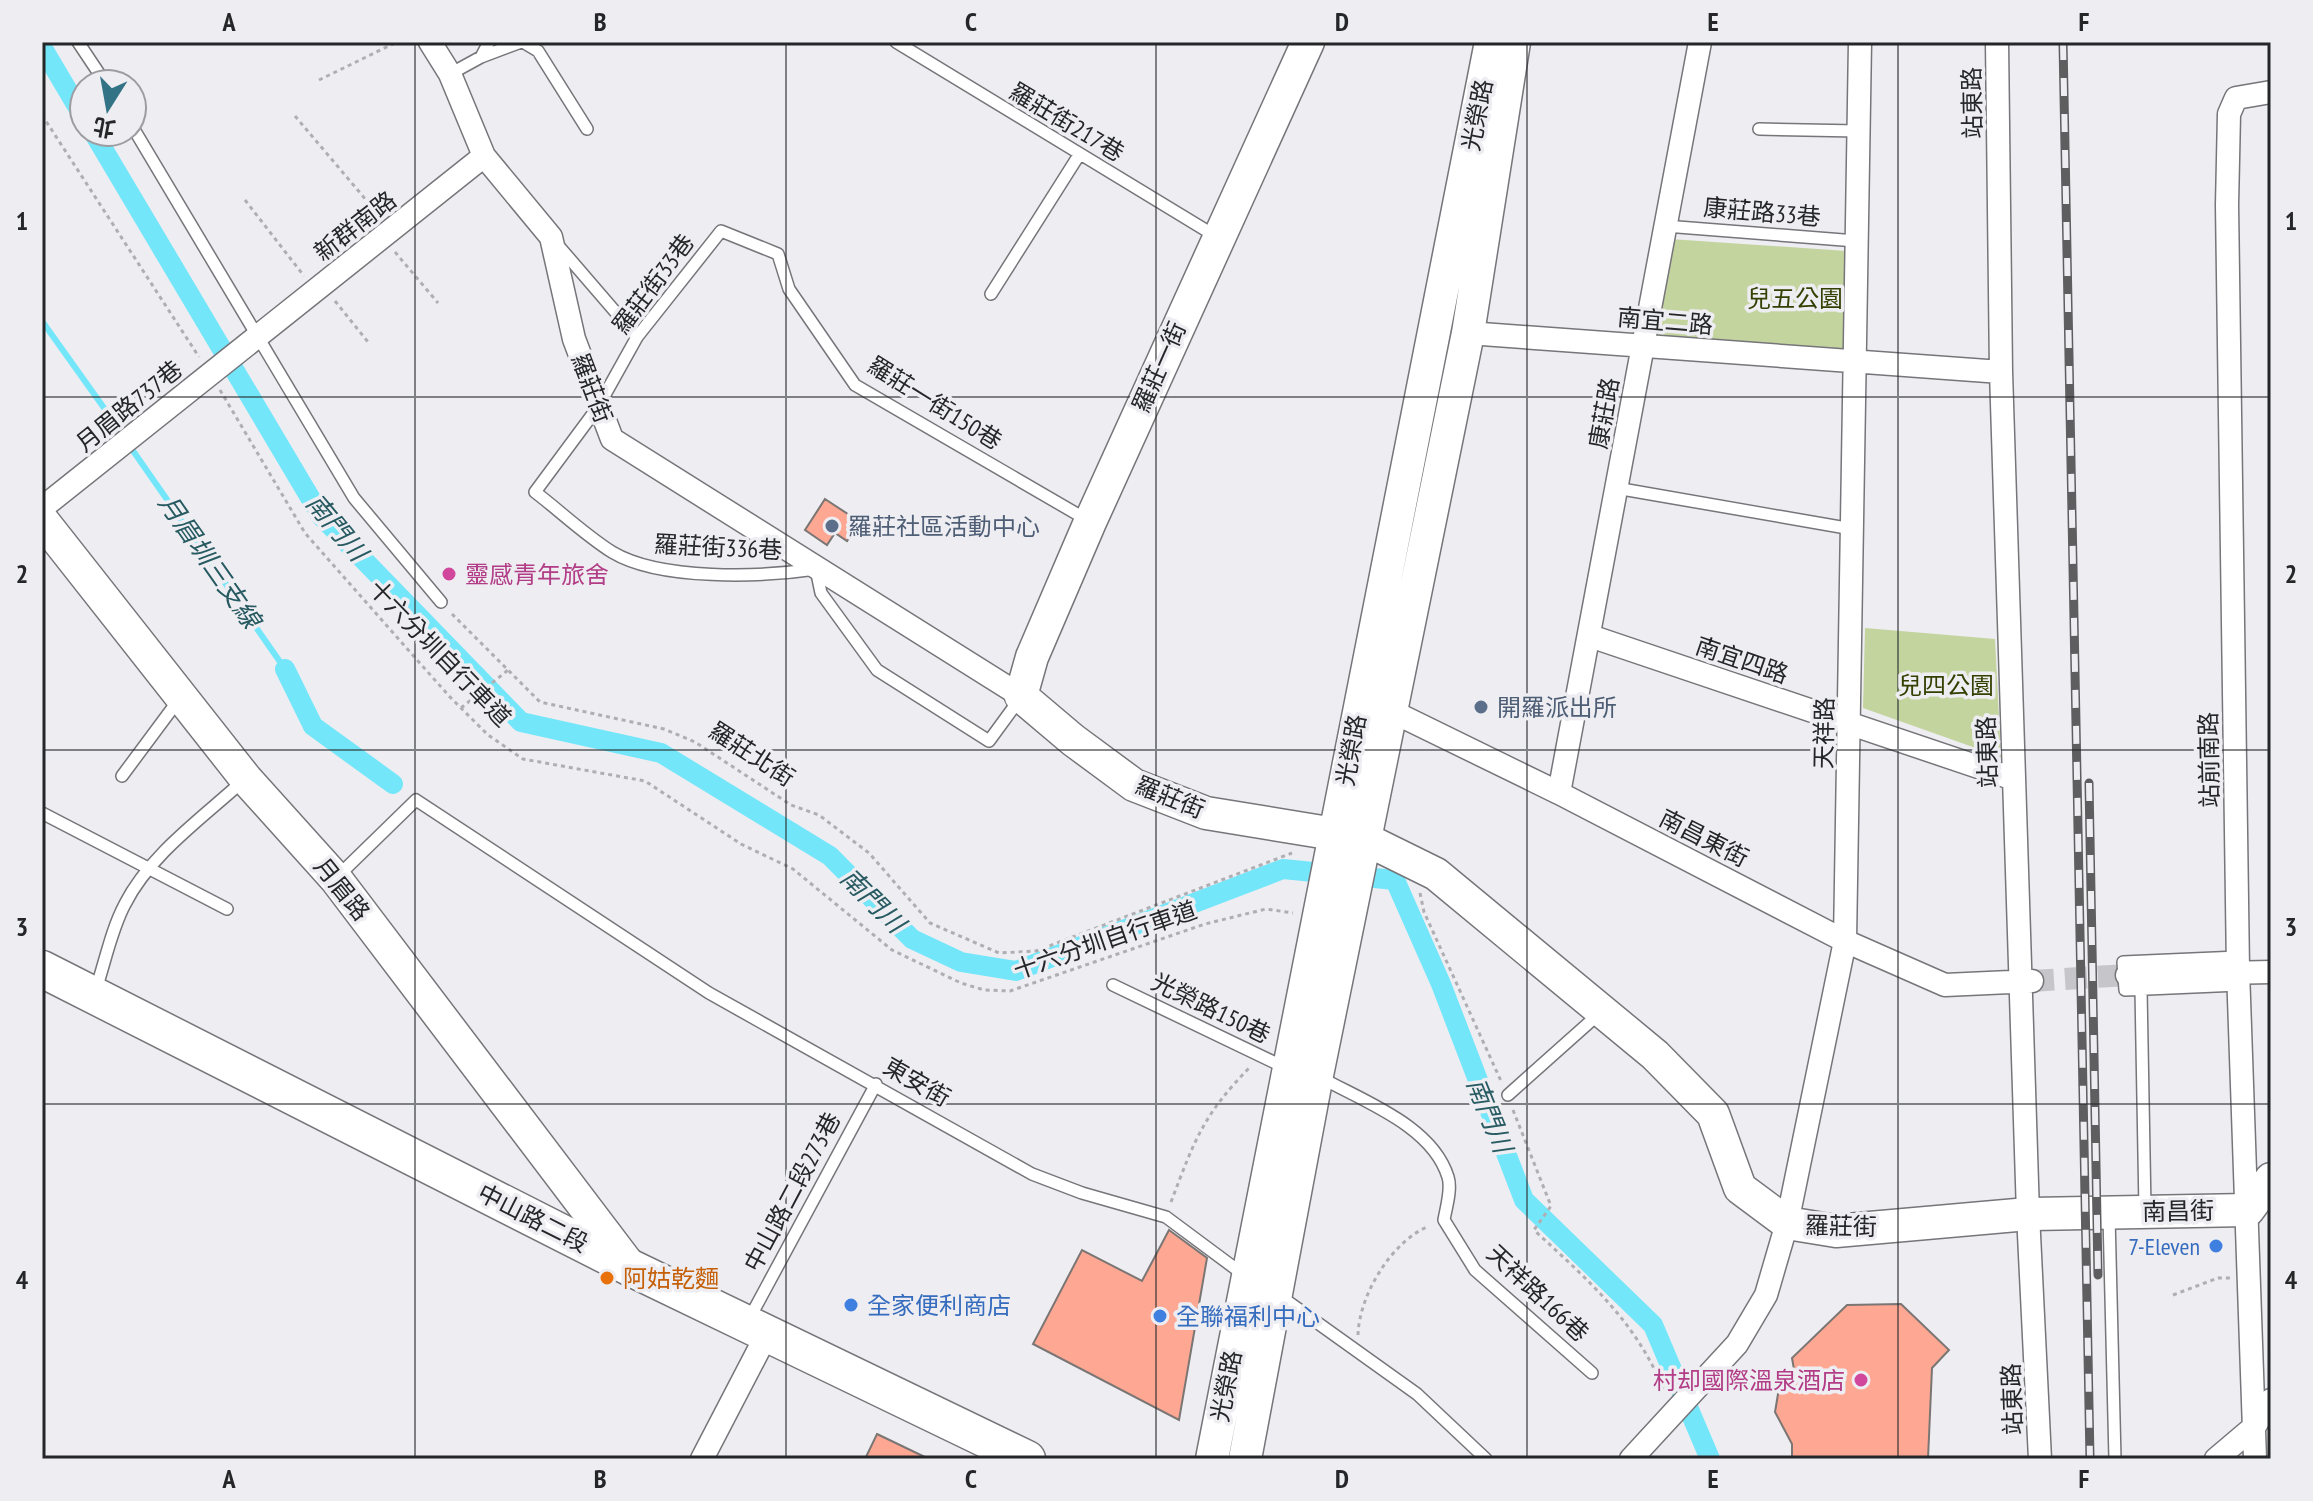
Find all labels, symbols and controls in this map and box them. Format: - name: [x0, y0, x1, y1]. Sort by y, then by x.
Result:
- text: A: [221, 5, 236, 38]
- text: B: [594, 5, 607, 38]
- text: C: [965, 5, 977, 38]
- text: D: [1335, 5, 1349, 38]
- text: E: [1707, 5, 1719, 38]
- text: F: [2079, 5, 2090, 38]
- street label: 站東路: [1956, 67, 1988, 139]
- north arrow: [68, 68, 148, 148]
- street label: 羅莊街217巷: [1004, 76, 1130, 168]
- street label: 光榮路: [1455, 77, 1499, 153]
- text: 北: [91, 112, 118, 143]
- street label: 新群南路: [308, 184, 402, 268]
- street label: 康莊路33巷: [1702, 191, 1822, 233]
- text: 1: [16, 204, 28, 237]
- text: 1: [2285, 204, 2297, 237]
- street label: 羅莊街33巷: [605, 228, 701, 340]
- park label: 兒五公園: [1747, 283, 1843, 314]
- street label: 南宜二路: [1616, 301, 1714, 341]
- street label: 羅莊一街: [1125, 317, 1193, 417]
- street label: 羅莊街: [565, 349, 619, 427]
- street label: 羅莊一街150巷: [862, 349, 1008, 457]
- street label: 月眉路737巷: [69, 354, 189, 458]
- street label: 康莊路: [1582, 375, 1626, 451]
- water label: 南門川: [299, 487, 377, 570]
- water label: 月眉圳三支線: [152, 488, 270, 637]
- place label: 羅莊社區活動中心: [848, 511, 1040, 542]
- marker: 羅莊社區活動中心: [823, 517, 841, 535]
- street label: 羅莊街336巷: [653, 528, 783, 566]
- text: 2: [16, 557, 28, 590]
- text: 2: [2285, 557, 2297, 590]
- place label: 靈感青年旅舍: [465, 559, 609, 590]
- marker: 靈感青年旅舍: [440, 565, 458, 583]
- street label: 十六分圳自行車道: [362, 573, 518, 733]
- street label: 南宜四路: [1692, 630, 1792, 690]
- park label: 兒四公園: [1898, 670, 1994, 701]
- place label: 開羅派出所: [1497, 692, 1617, 723]
- street label: 天祥路: [1808, 697, 1840, 769]
- marker: 開羅派出所: [1472, 698, 1490, 716]
- street label: 光榮路: [1329, 712, 1373, 788]
- street label: 站前南路: [2193, 712, 2225, 808]
- street label: 羅莊北街: [703, 715, 801, 793]
- street label: 站東路: [1970, 715, 2004, 789]
- street label: 羅莊街: [1131, 769, 1209, 825]
- street label: 南昌東街: [1654, 802, 1754, 874]
- street label: 月眉路: [307, 851, 377, 927]
- water label: 南門川: [834, 861, 914, 941]
- street label: 十六分圳自行車道: [1009, 894, 1201, 986]
- text: 3: [16, 910, 28, 943]
- text: 3: [2285, 910, 2297, 943]
- street label: 光榮路150巷: [1146, 966, 1276, 1050]
- street label: 東安街: [878, 1051, 956, 1113]
- water label: 南門川: [1460, 1073, 1521, 1160]
- street label: 中山路二段273巷: [737, 1107, 847, 1277]
- street label: 中山路二段: [473, 1177, 593, 1259]
- street label: 南昌街: [2142, 1195, 2214, 1227]
- street label: 羅莊街: [1805, 1210, 1877, 1242]
- place label: 7-Eleven: [2128, 1231, 2200, 1262]
- marker: 7-Eleven: [2207, 1237, 2225, 1255]
- street label: 天祥路166巷: [1480, 1238, 1596, 1348]
- text: 4: [16, 1263, 29, 1296]
- place label: 阿姑乾麵: [623, 1263, 719, 1294]
- text: 4: [2285, 1263, 2298, 1296]
- marker: 阿姑乾麵: [598, 1269, 616, 1287]
- place label: 全家便利商店: [867, 1290, 1011, 1321]
- marker: 全家便利商店: [842, 1296, 860, 1314]
- place label: 全聯福利中心: [1176, 1301, 1320, 1332]
- marker: 全聯福利中心: [1151, 1307, 1169, 1325]
- street label: 光榮路: [1204, 1348, 1248, 1424]
- street label: 站東路: [1995, 1362, 2029, 1436]
- place label: 村却國際溫泉酒店: [1653, 1365, 1845, 1396]
- marker: 村却國際溫泉酒店: [1852, 1371, 1870, 1389]
- text: A: [221, 1462, 236, 1495]
- text: B: [594, 1462, 607, 1495]
- text: C: [965, 1462, 977, 1495]
- text: D: [1335, 1462, 1349, 1495]
- text: E: [1707, 1462, 1719, 1495]
- text: F: [2079, 1462, 2090, 1495]

